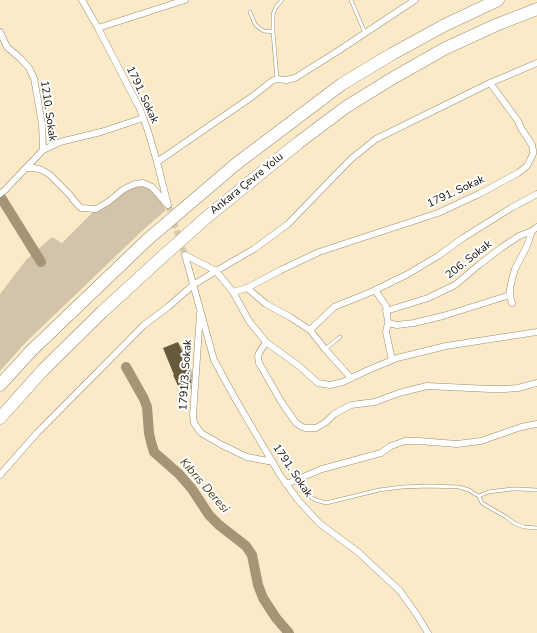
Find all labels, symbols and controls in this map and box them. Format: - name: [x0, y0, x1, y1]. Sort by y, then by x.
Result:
- street label: 1791. Sokak: [123, 64, 161, 126]
- street label: 1210. Sokak: [37, 80, 59, 142]
- street label: Ankara Çevre Yolu: [208, 150, 286, 218]
- street label: 1791. Sokak: [425, 173, 487, 211]
- street label: 206. Sokak: [443, 238, 495, 282]
- street label: 1791/3. Sokak: [177, 339, 195, 411]
- street label: 1791. Sokak: [269, 442, 315, 500]
- water label: Kıbrıs Deresi: [176, 456, 232, 516]

